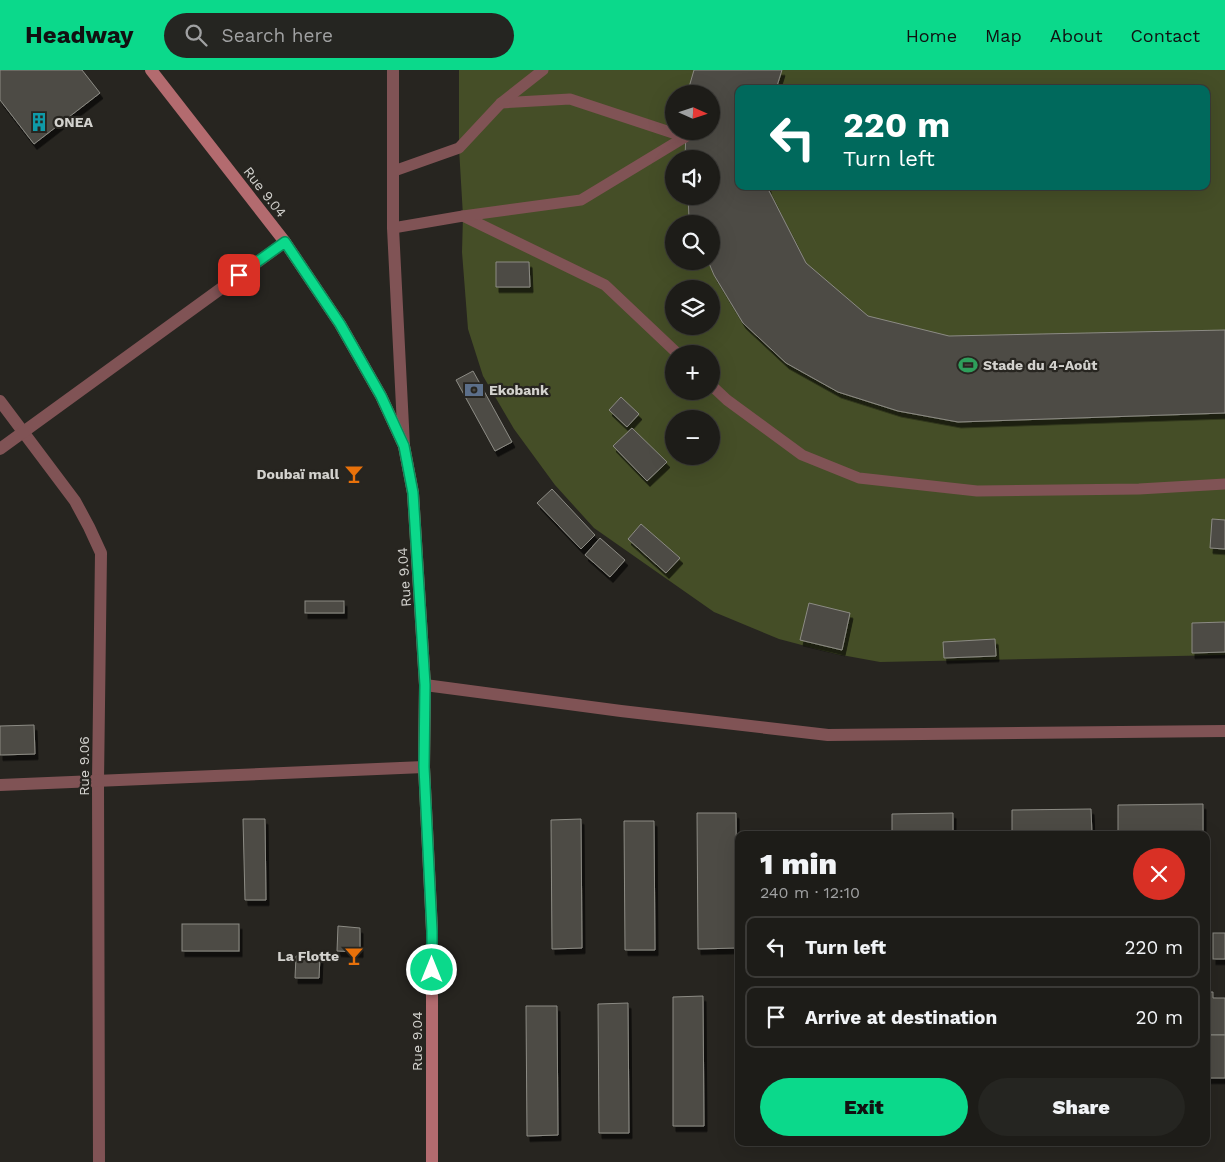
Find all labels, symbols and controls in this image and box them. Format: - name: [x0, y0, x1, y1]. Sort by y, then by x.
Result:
- search box: [164, 13, 514, 58]
- text: Headway: [25, 21, 134, 49]
- icon: search: [182, 21, 210, 49]
- text: Search here: [222, 24, 333, 47]
- text: Home: [906, 25, 957, 46]
- text: Map: [985, 25, 1022, 46]
- text: About: [1050, 25, 1102, 46]
- text: Contact: [1130, 25, 1200, 46]
- north arrow: [665, 85, 720, 140]
- map controls: [665, 85, 720, 465]
- text: 220 m: [843, 104, 950, 146]
- icon: left: [760, 105, 825, 170]
- building icon: ONEA: [28, 111, 50, 133]
- place label: ONEA: [54, 114, 94, 130]
- text: Turn left: [843, 146, 935, 171]
- button: sound: [665, 150, 720, 205]
- street label: Rue 9.04: [240, 164, 290, 220]
- button: search: [665, 215, 720, 270]
- pin: [218, 254, 260, 296]
- icon: arrive: [225, 261, 253, 289]
- button: layers: [665, 280, 720, 335]
- button: +: [665, 345, 720, 400]
- sports icon: Stade du 4-Août: [957, 354, 979, 376]
- place label: Stade du 4-Août: [983, 357, 1097, 373]
- bank icon: Ekobank: [463, 379, 485, 401]
- place label: Ekobank: [489, 382, 549, 398]
- button: −: [665, 410, 720, 465]
- bar icon: Doubaï mall: [343, 463, 365, 485]
- place label: Doubaï mall: [257, 466, 339, 482]
- street label: Rue 9.04: [394, 547, 414, 607]
- street label: Rue 9.06: [76, 736, 92, 796]
- text: 1 min: [760, 846, 837, 881]
- button: close: [1133, 848, 1185, 900]
- text: 240 m · 12:10: [760, 883, 860, 902]
- icon: left: [762, 933, 790, 961]
- text: Turn left: [805, 936, 886, 959]
- text: 220 m: [1124, 936, 1183, 959]
- position arrow: [405, 943, 457, 995]
- bar icon: La Flotte: [343, 945, 365, 967]
- place label: La Flotte: [277, 948, 339, 964]
- icon: arrive: [762, 1003, 790, 1031]
- text: Arrive at destination: [805, 1006, 997, 1029]
- text: 20 m: [1136, 1006, 1183, 1029]
- street label: Rue 9.04: [409, 1011, 425, 1071]
- button: Exit: [760, 1078, 968, 1136]
- button: Share: [978, 1078, 1185, 1136]

